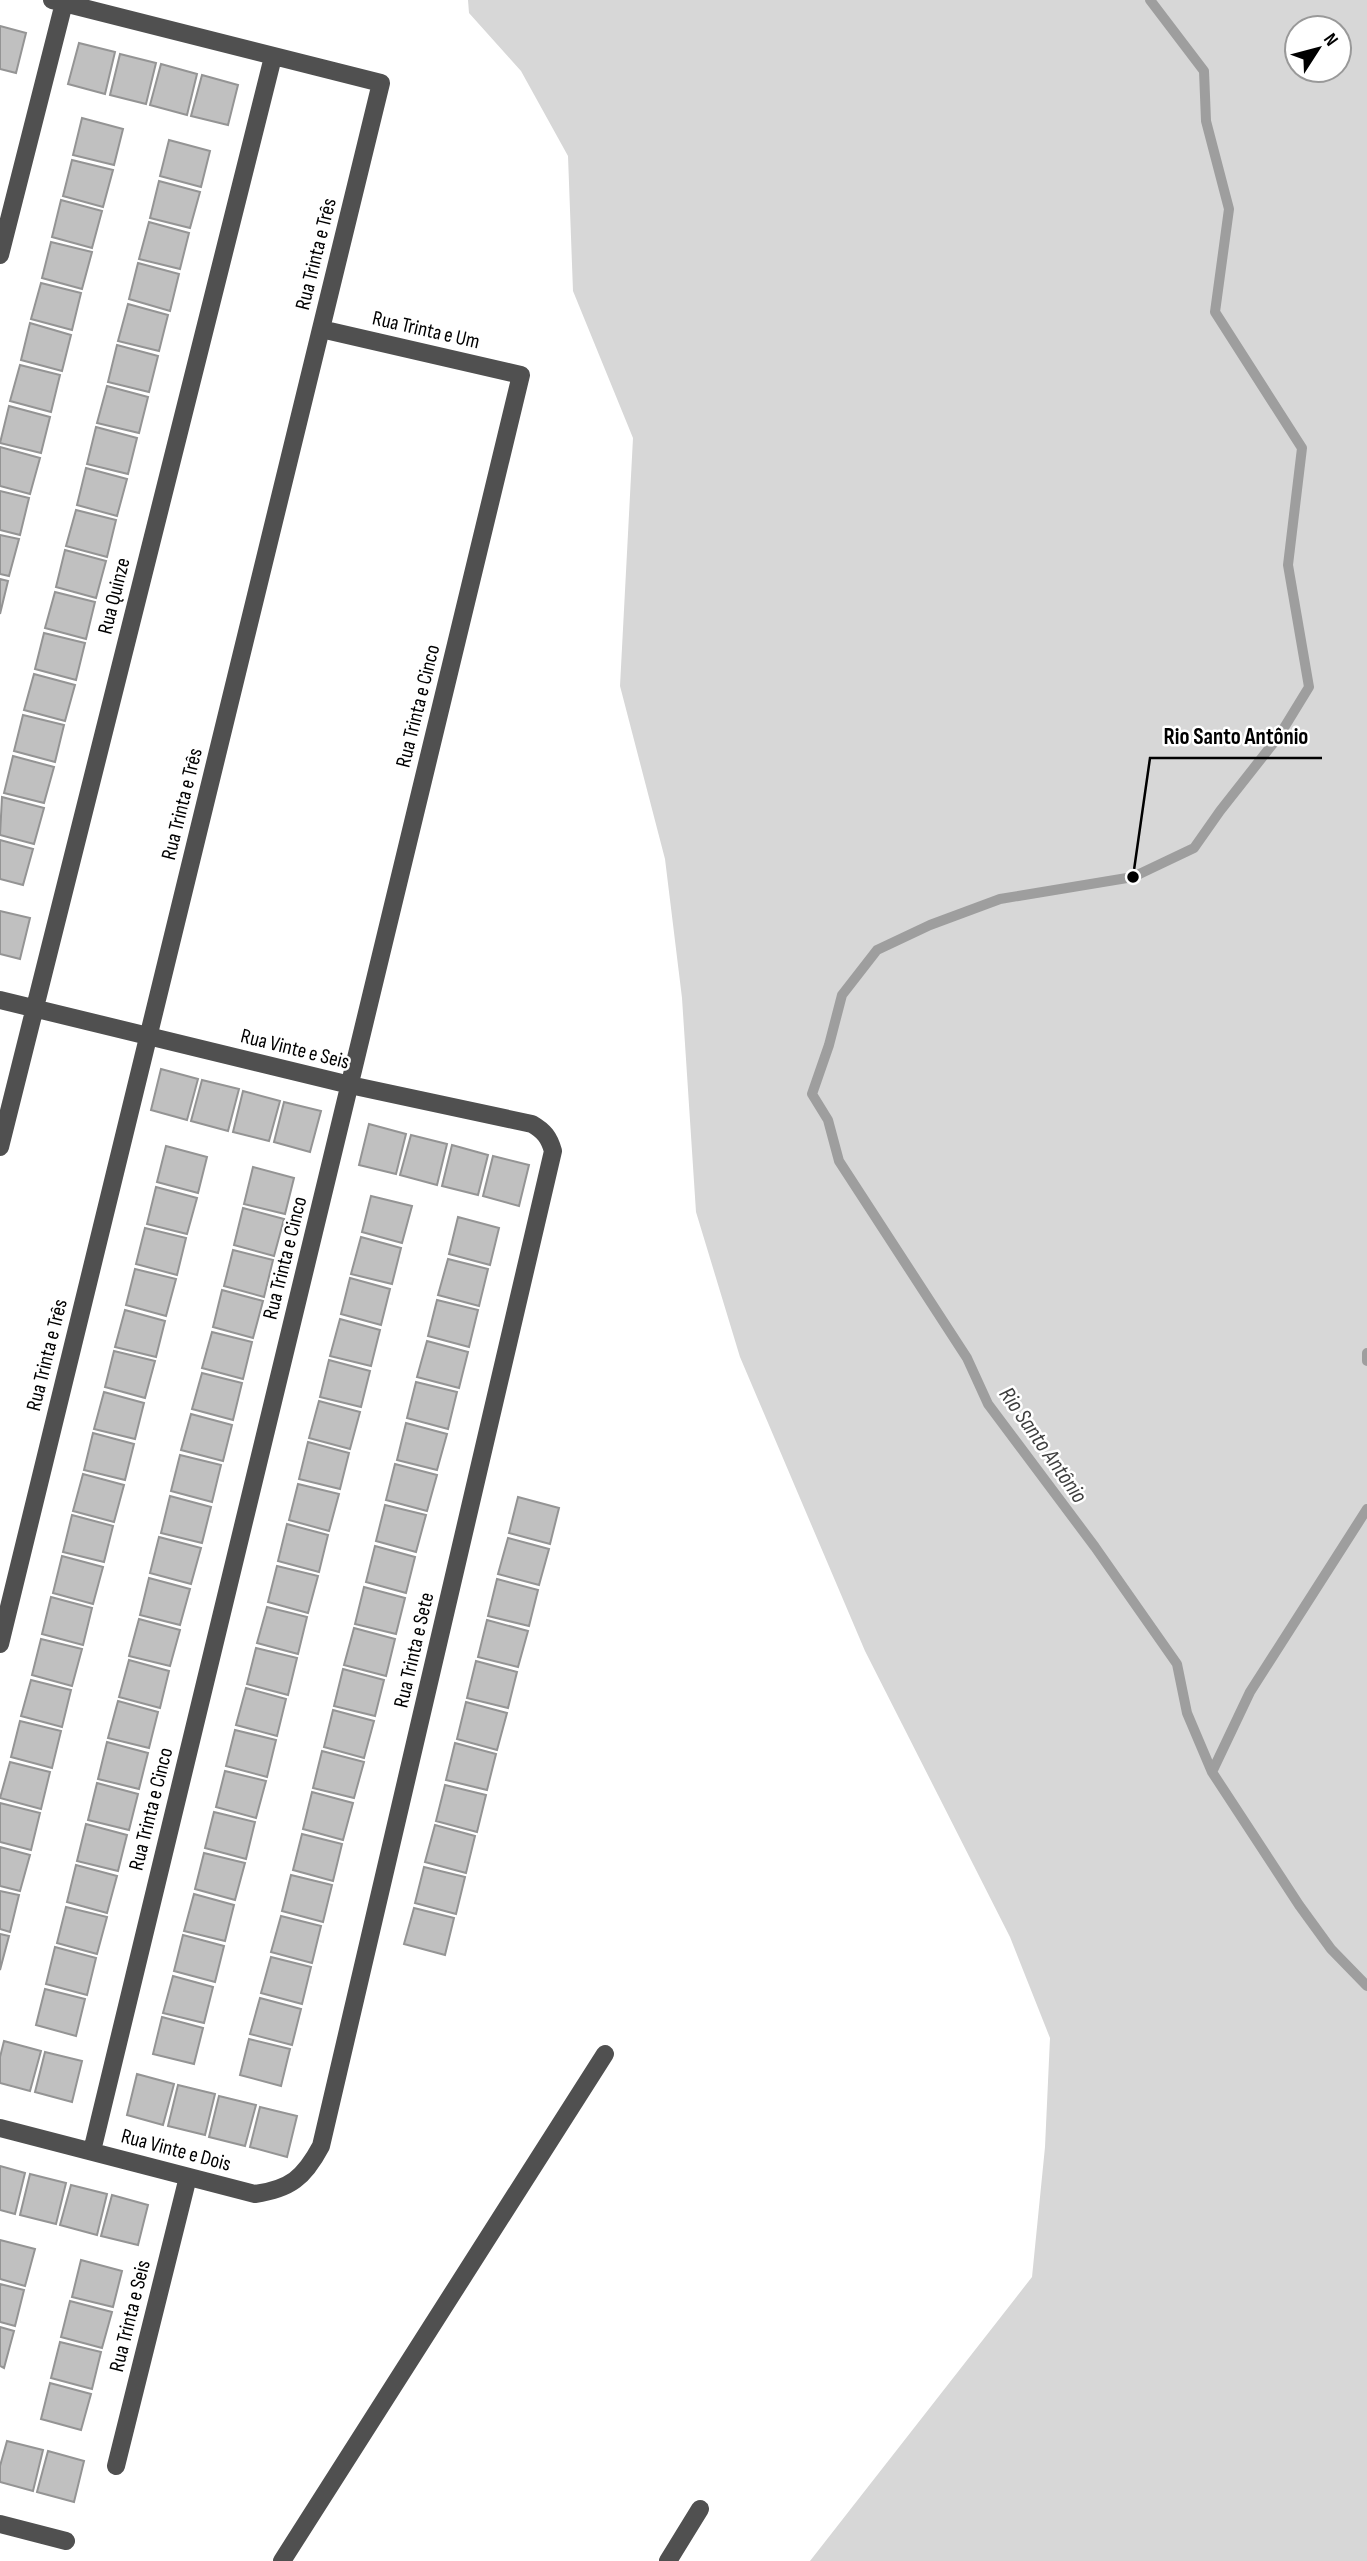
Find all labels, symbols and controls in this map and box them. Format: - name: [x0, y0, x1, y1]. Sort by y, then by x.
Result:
- north arrow: [1283, 14, 1353, 84]
- text: N: [1318, 29, 1343, 51]
- street label: Rua Trinta e Três: [290, 196, 342, 312]
- street label: Rua Trinta e Um: [370, 306, 482, 354]
- street label: Rua Quinze: [92, 555, 136, 637]
- street label: Rua Trinta e Cinco: [391, 642, 445, 770]
- callout: Rio Santo Antônio: [1150, 714, 1322, 758]
- text: Rio Santo Antônio: [1164, 723, 1308, 751]
- street label: Rua Trinta e Três: [156, 746, 208, 862]
- street label: Rua Vinte e Seis: [238, 1023, 352, 1075]
- street label: Rua Trinta e Cinco: [258, 1194, 312, 1322]
- street label: Rua Trinta e Três: [21, 1297, 73, 1413]
- water label: Rio Santo Antônio: [993, 1382, 1094, 1509]
- street label: Rua Trinta e Sete: [389, 1590, 439, 1710]
- street label: Rua Trinta e Cinco: [124, 1745, 178, 1873]
- street label: Rua Vinte e Dois: [118, 2123, 234, 2177]
- street label: Rua Trinta e Seis: [104, 2258, 156, 2374]

